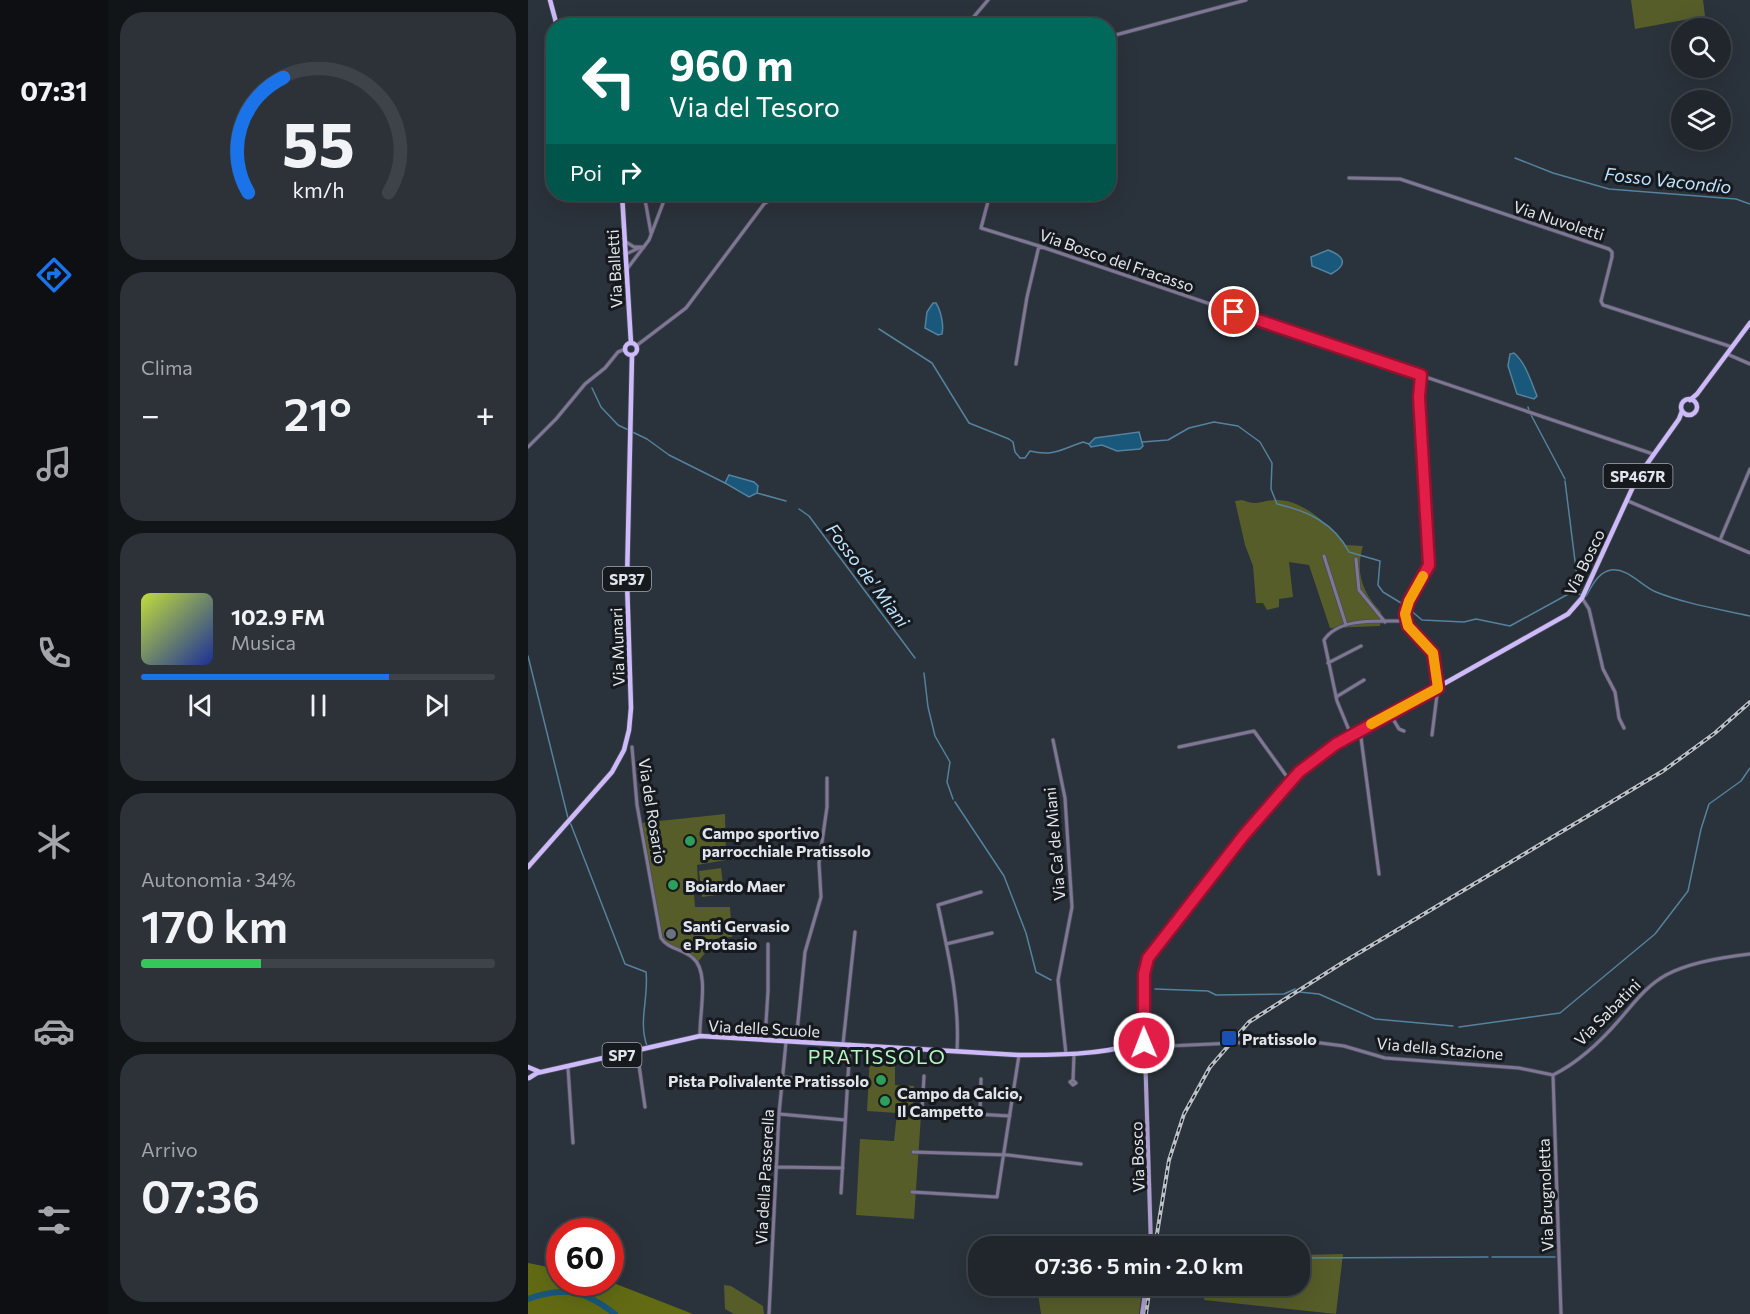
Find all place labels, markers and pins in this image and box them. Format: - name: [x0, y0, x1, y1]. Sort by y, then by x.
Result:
- pin: [1208, 286, 1259, 337]
- place label: Campo sportivo parrocchiale Pratissolo: [702, 823, 871, 860]
- marker: Campo sportivo parrocchiale Pratissolo: [683, 834, 697, 848]
- place label: Boiardo Maer: [685, 876, 786, 895]
- marker: Boiardo Maer: [666, 878, 680, 892]
- place label: Santi Gervasio e Protasio: [683, 916, 790, 953]
- marker: Santi Gervasio e Protasio: [664, 927, 678, 941]
- marker: Pratissolo: [1220, 1029, 1238, 1047]
- place label: Pratissolo: [1242, 1029, 1317, 1048]
- place label: Pista Polivalente Pratissolo: [668, 1071, 869, 1090]
- marker: Pista Polivalente Pratissolo: [874, 1073, 888, 1087]
- place label: Campo da Calcio, Il Campetto: [897, 1083, 1022, 1120]
- marker: Campo da Calcio, Il Campetto: [878, 1094, 892, 1108]

